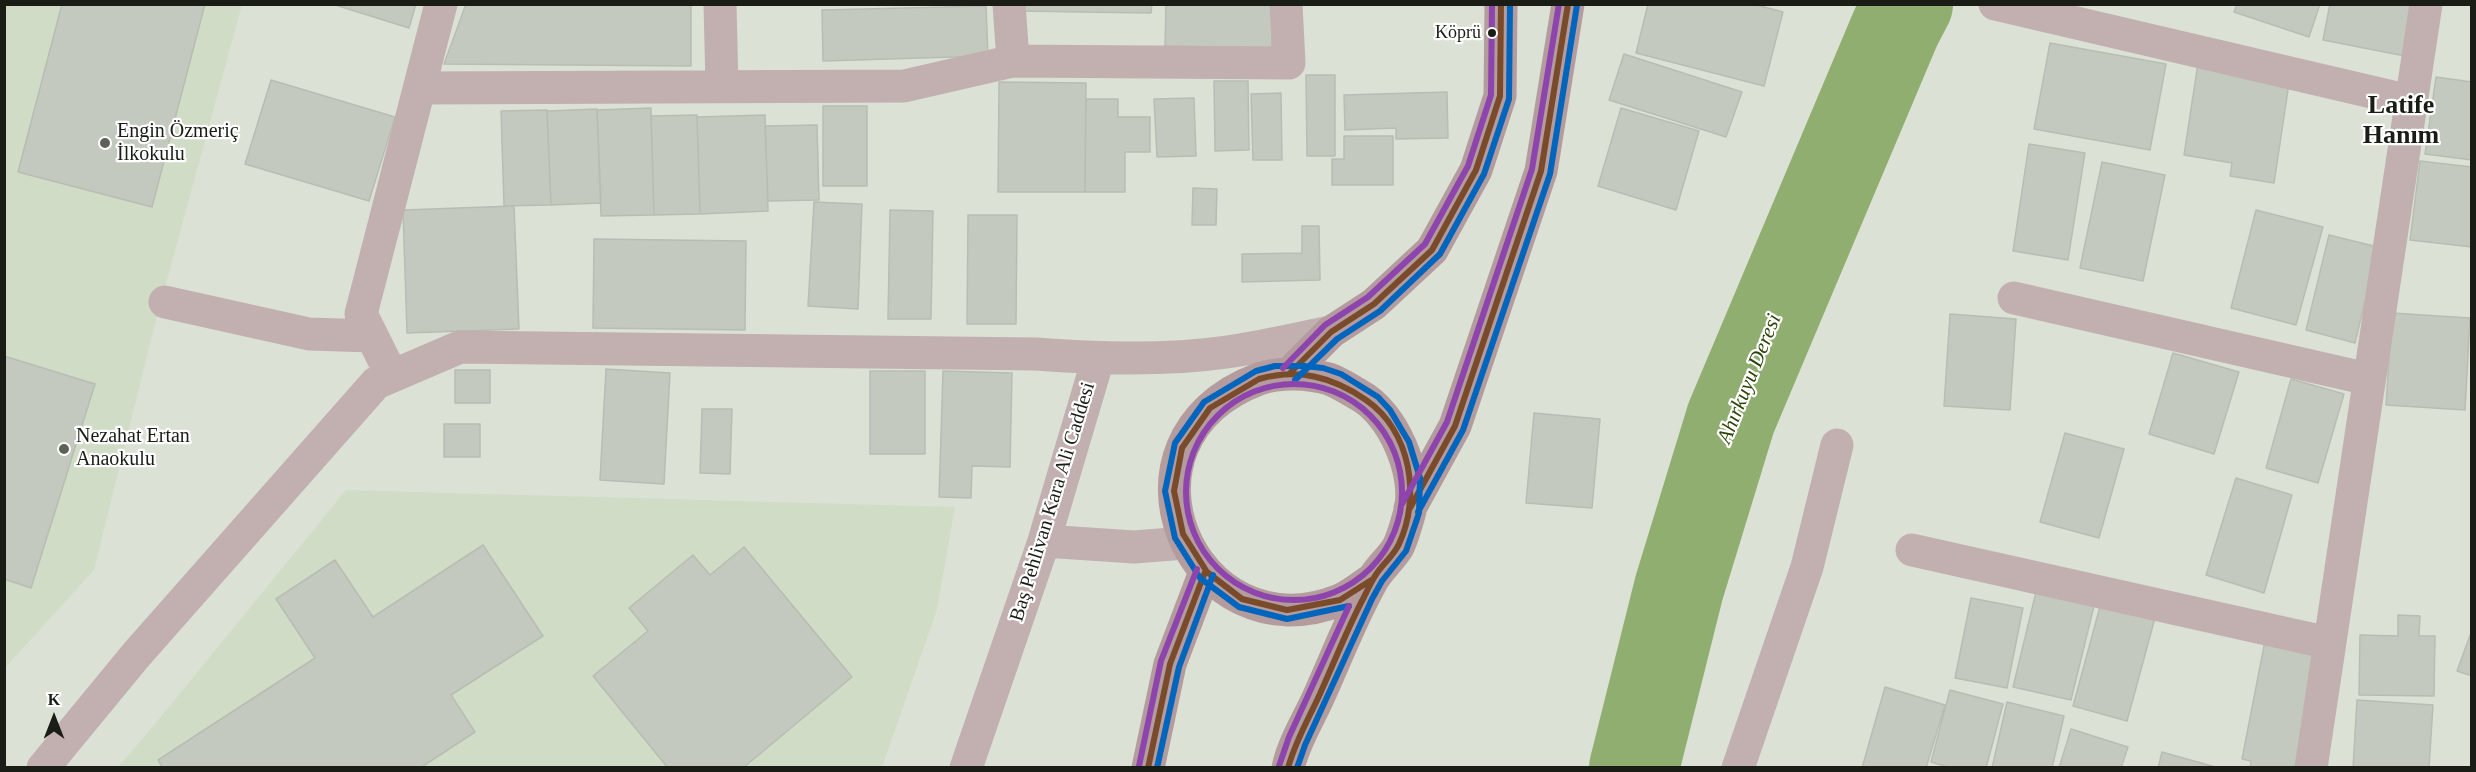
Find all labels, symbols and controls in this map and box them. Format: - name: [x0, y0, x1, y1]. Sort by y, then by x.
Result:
- place label: Köprü: [1435, 22, 1481, 44]
- marker: Köprü: [1486, 27, 1498, 39]
- district label: Latife Hanım: [2363, 90, 2439, 152]
- place label: Engin Özmeriç İlkokulu: [117, 120, 239, 167]
- marker: Engin Özmeriç İlkokulu: [98, 136, 112, 150]
- water label: Ahırkuyu Deresi: [1713, 311, 1787, 447]
- street label: Baş Pehlivan Kara Ali Caddesi: [1005, 380, 1101, 624]
- place label: Nezahat Ertan Anaokulu: [76, 425, 190, 472]
- marker: Nezahat Ertan Anaokulu: [57, 442, 71, 456]
- north arrow: [24, 688, 84, 748]
- text: K: [48, 691, 60, 708]

